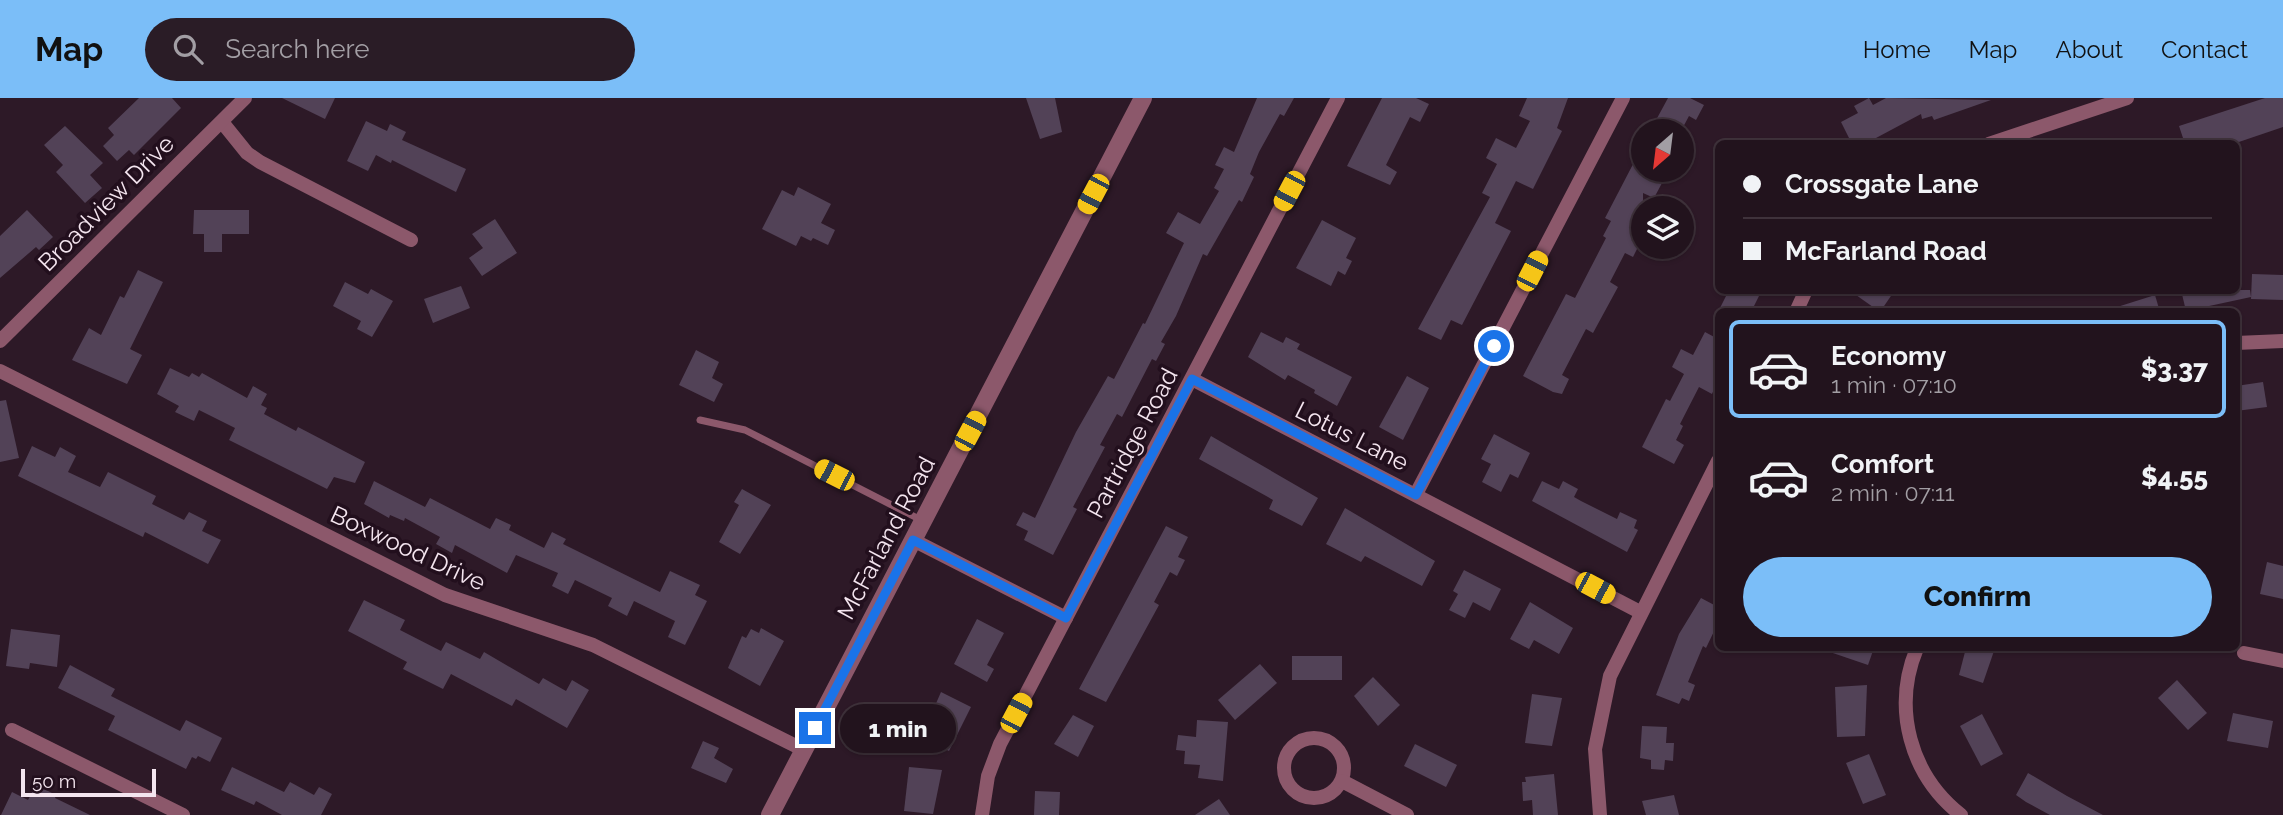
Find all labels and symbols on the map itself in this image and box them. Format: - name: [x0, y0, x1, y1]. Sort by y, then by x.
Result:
- north arrow: [1631, 119, 1694, 182]
- street label: Broadview Drive: [32, 129, 180, 277]
- car: [1270, 168, 1309, 214]
- car: [1074, 171, 1113, 217]
- car: [1514, 248, 1551, 294]
- route start: [1478, 330, 1510, 362]
- street label: Partridge Road: [1080, 363, 1184, 523]
- street label: Lotus Lane: [1291, 395, 1413, 477]
- car: [951, 408, 990, 454]
- street label: McFarland Road: [831, 452, 941, 624]
- car: [811, 456, 858, 494]
- street label: Boxwood Drive: [326, 499, 490, 597]
- car: [1572, 569, 1619, 607]
- car: [997, 690, 1036, 736]
- callout: 1 min: [840, 704, 955, 752]
- route end: [799, 712, 831, 744]
- scale bar: [21, 766, 156, 798]

